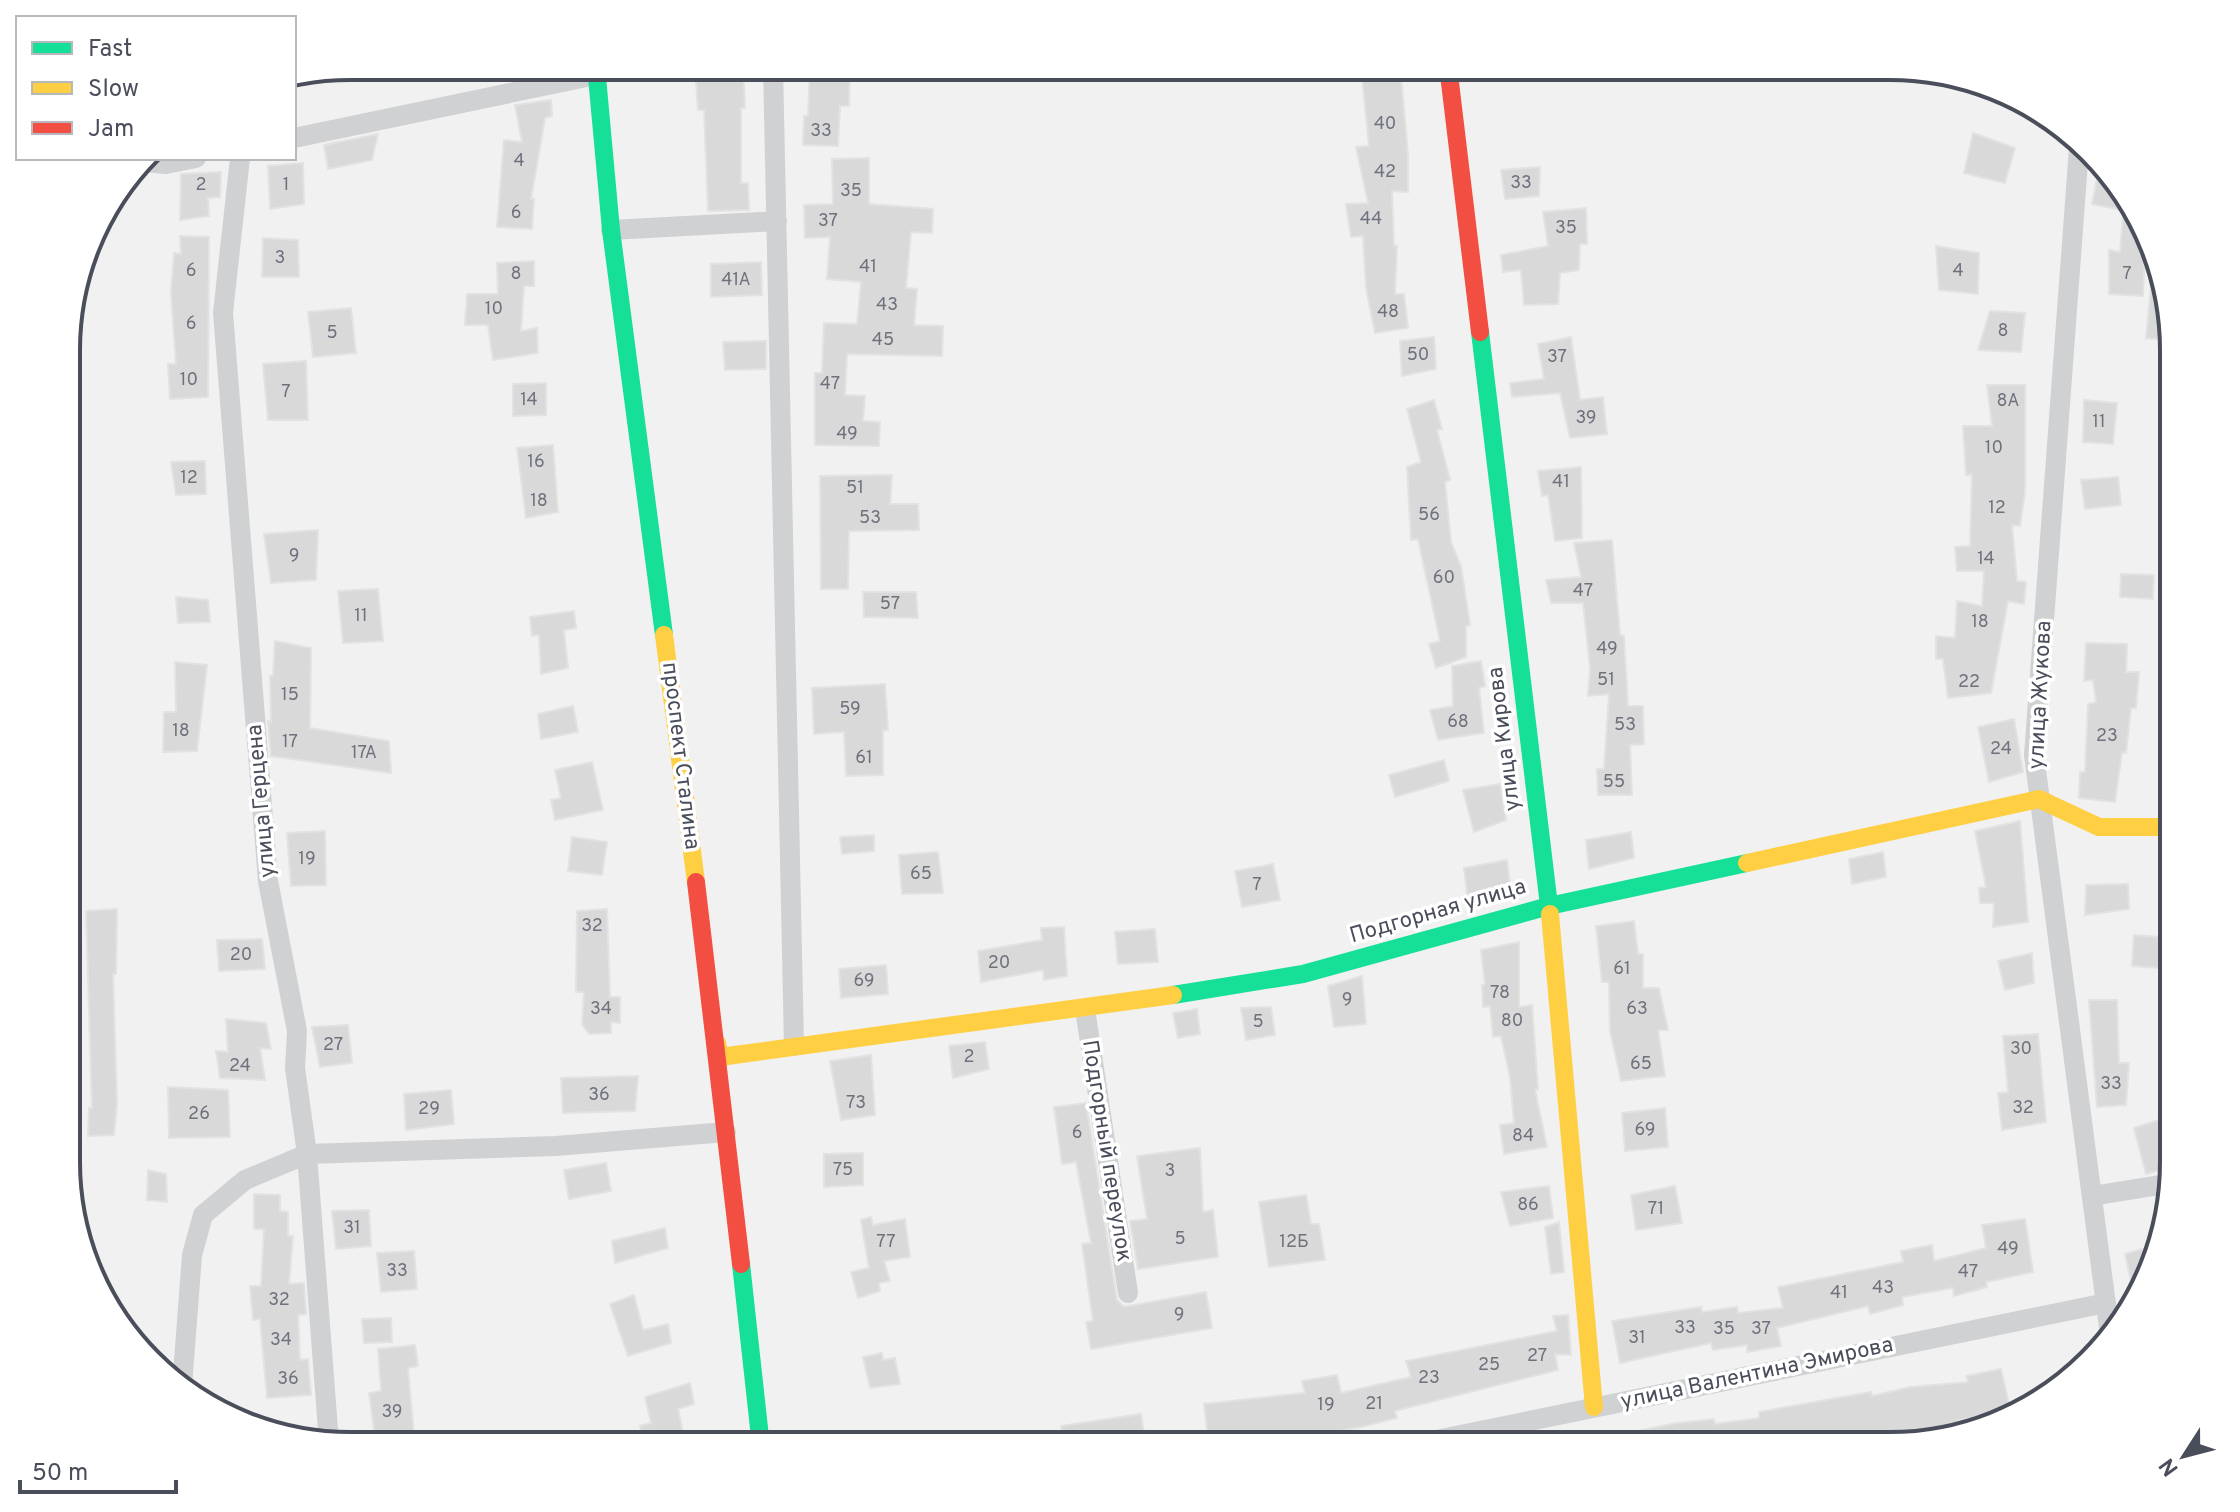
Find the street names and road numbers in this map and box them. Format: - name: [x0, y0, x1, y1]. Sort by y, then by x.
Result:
- street label: улица Жукова: [2024, 620, 2058, 770]
- street label: проспект Сталина: [655, 661, 705, 851]
- street label: улица Кирова: [1483, 665, 1527, 813]
- street label: улица Герцена: [242, 723, 282, 879]
- street label: Подгорная улица: [1347, 874, 1529, 950]
- street label: Подгорный переулок: [1075, 1038, 1137, 1264]
- street label: улица Валентина Эмирова: [1618, 1332, 1896, 1416]

